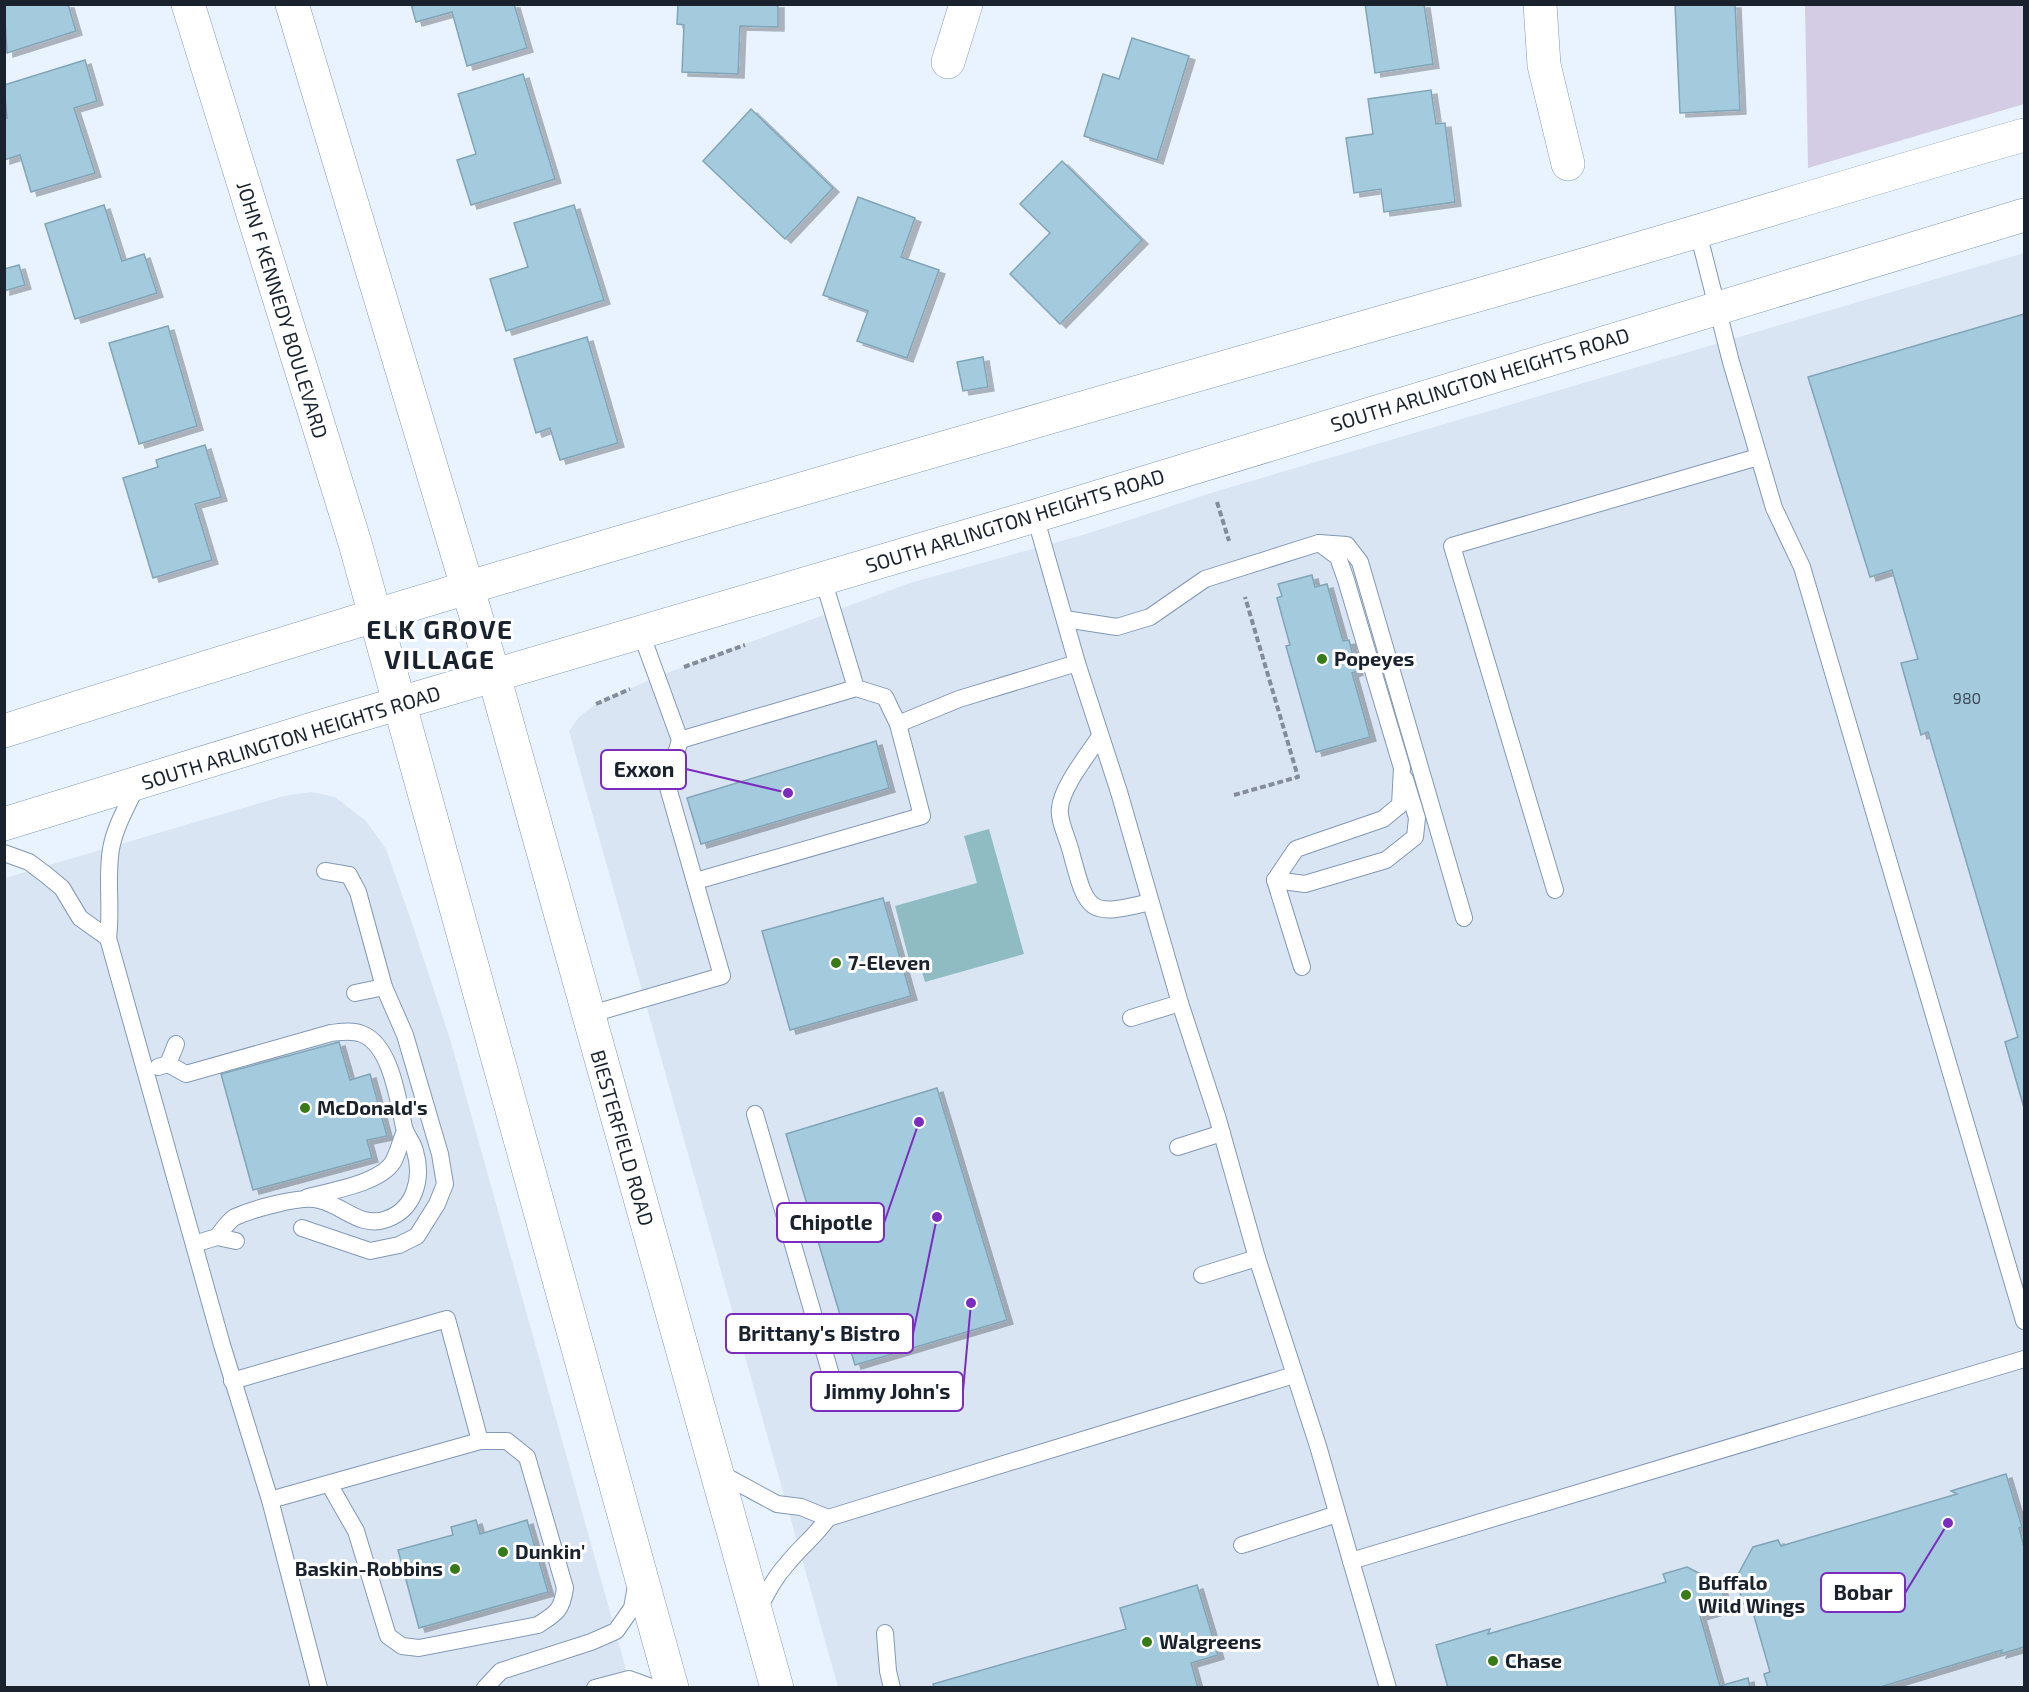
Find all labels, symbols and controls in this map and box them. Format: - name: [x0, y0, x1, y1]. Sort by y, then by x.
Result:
- street label: JOHN F KENNEDY BOULEVARD: [232, 178, 334, 441]
- street label: SOUTH ARLINGTON HEIGHTS ROAD: [1327, 322, 1632, 436]
- street label: SOUTH ARLINGTON HEIGHTS ROAD: [862, 463, 1167, 577]
- district label: ELK GROVE VILLAGE: [366, 613, 514, 674]
- place label: Popeyes: [1334, 646, 1414, 671]
- marker: Popeyes: [1315, 652, 1329, 666]
- street label: SOUTH ARLINGTON HEIGHTS ROAD: [138, 680, 443, 794]
- house number: 980: [1953, 688, 1981, 707]
- callout: Exxon: [601, 750, 686, 789]
- text: Exxon: [614, 756, 674, 781]
- place label: 7-Eleven: [848, 950, 930, 974]
- marker: 7-Eleven: [829, 956, 843, 970]
- street label: BIESTERFIELD ROAD: [586, 1047, 660, 1228]
- place label: McDonald's: [317, 1095, 428, 1119]
- marker: McDonald's: [298, 1101, 312, 1115]
- callout: Chipotle: [777, 1203, 884, 1242]
- text: Chipotle: [789, 1209, 873, 1234]
- callout: Brittany's Bistro: [726, 1314, 913, 1353]
- text: Brittany's Bistro: [738, 1320, 900, 1346]
- callout: Jimmy John's: [811, 1372, 963, 1411]
- text: Jimmy John's: [823, 1378, 951, 1404]
- place label: Dunkin': [515, 1539, 585, 1563]
- marker: Dunkin': [496, 1545, 510, 1559]
- place label: Baskin-Robbins: [295, 1556, 443, 1580]
- marker: Baskin-Robbins: [448, 1562, 462, 1576]
- place label: Buffalo Wild Wings: [1698, 1570, 1805, 1617]
- callout: Bobar: [1821, 1573, 1905, 1612]
- text: Bobar: [1833, 1579, 1893, 1604]
- marker: Buffalo Wild Wings: [1679, 1588, 1693, 1602]
- place label: Walgreens: [1159, 1629, 1261, 1653]
- marker: Walgreens: [1140, 1635, 1154, 1649]
- place label: Chase: [1505, 1648, 1562, 1672]
- marker: Chase: [1486, 1654, 1500, 1668]

